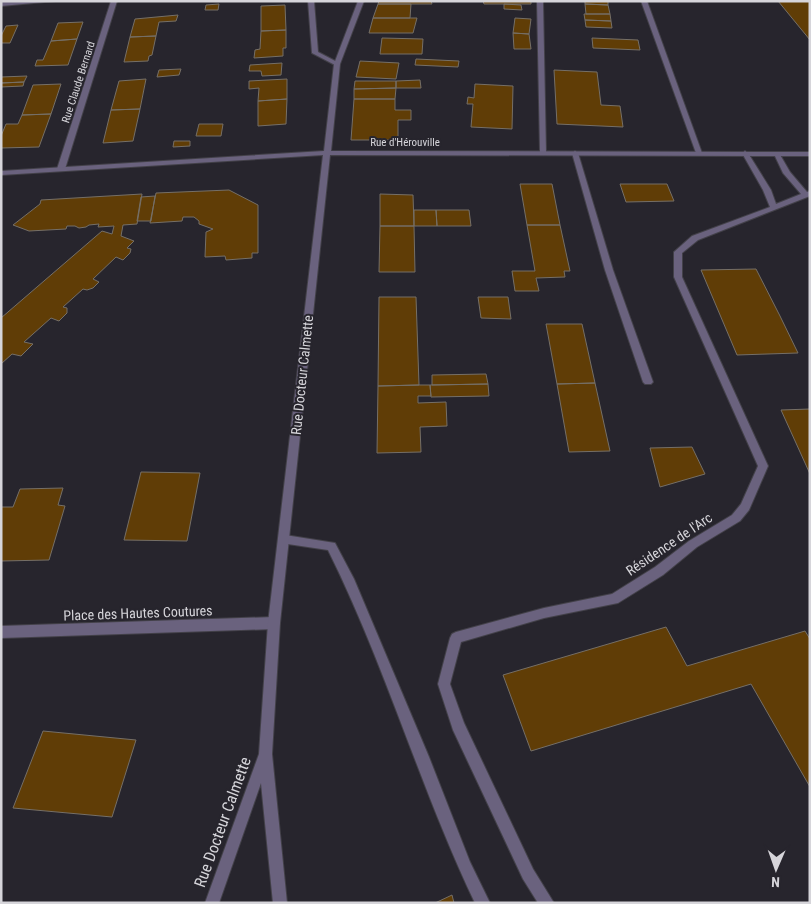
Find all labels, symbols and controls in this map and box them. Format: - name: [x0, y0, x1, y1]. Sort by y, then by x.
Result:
- street label: Rue Claude Bernard: [59, 40, 98, 125]
- street label: Rue d'Hérouville: [370, 136, 440, 149]
- street label: Rue Docteur Calmette: [288, 314, 316, 436]
- street label: Résidence de l'Arc: [623, 509, 715, 579]
- street label: Place des Hautes Coutures: [63, 602, 213, 624]
- street label: Rue Docteur Calmette: [190, 754, 255, 890]
- north arrow: [751, 844, 801, 894]
- text: N: [771, 874, 780, 890]

